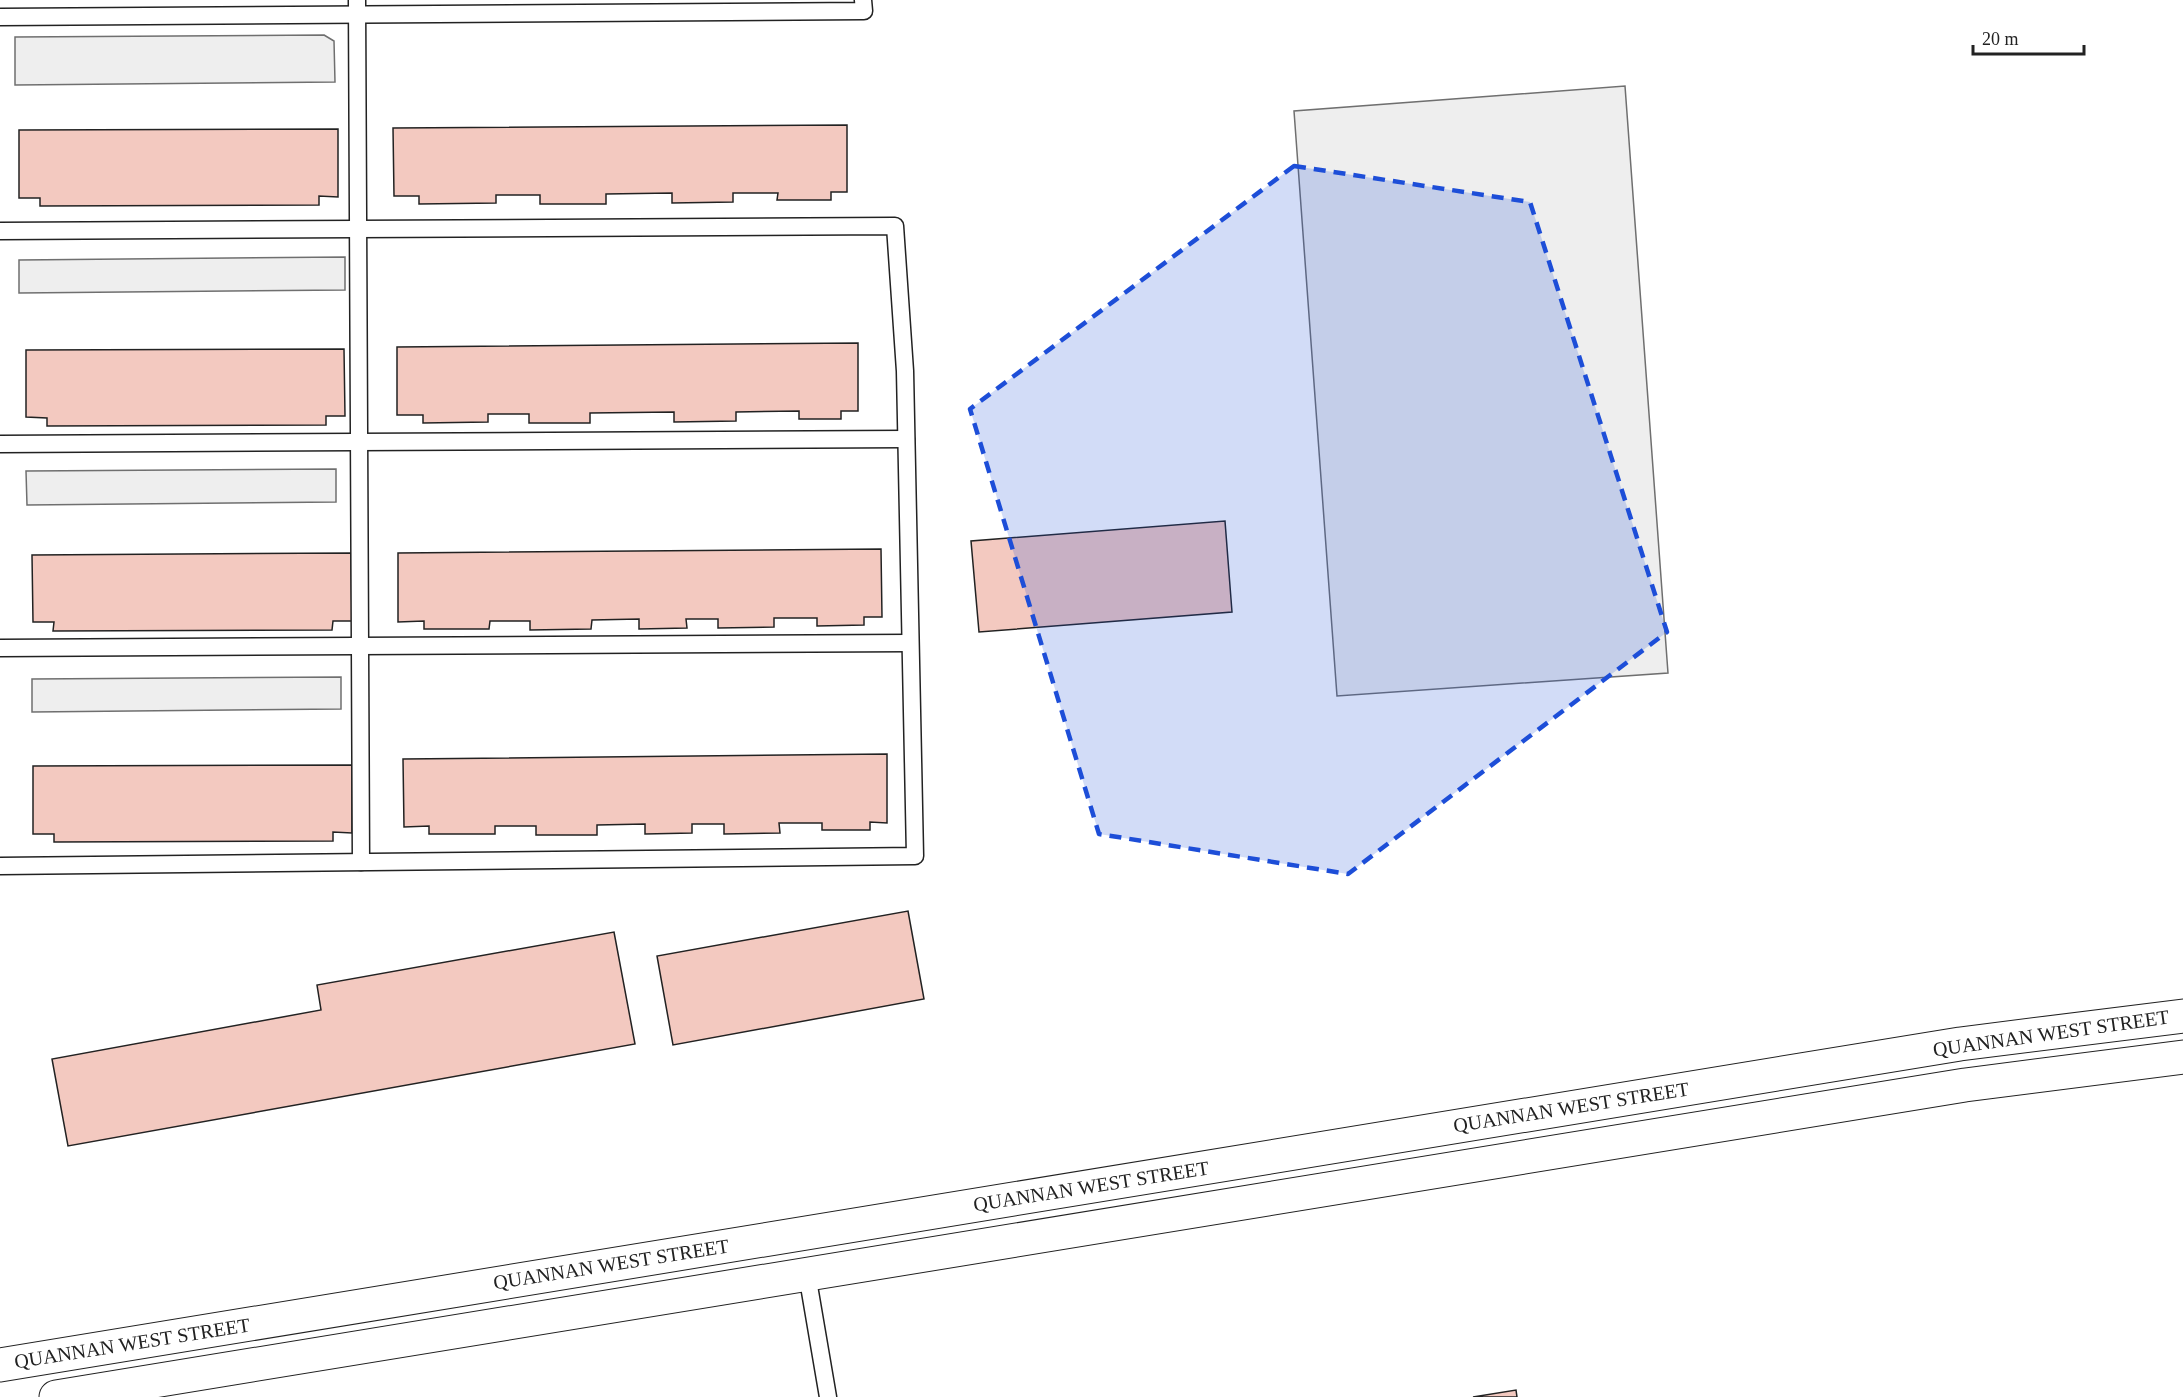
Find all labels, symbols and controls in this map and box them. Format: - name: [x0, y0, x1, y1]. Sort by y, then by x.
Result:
- scale bar: [1973, 18, 2084, 56]
- text: 20 m: [1982, 29, 2019, 49]
- street label: QUANNAN WEST STREET: [1932, 1006, 2170, 1060]
- street label: QUANNAN WEST STREET: [1452, 1078, 1690, 1136]
- street label: QUANNAN WEST STREET: [972, 1157, 1210, 1215]
- street label: QUANNAN WEST STREET: [492, 1235, 730, 1293]
- street label: QUANNAN WEST STREET: [13, 1314, 251, 1372]

